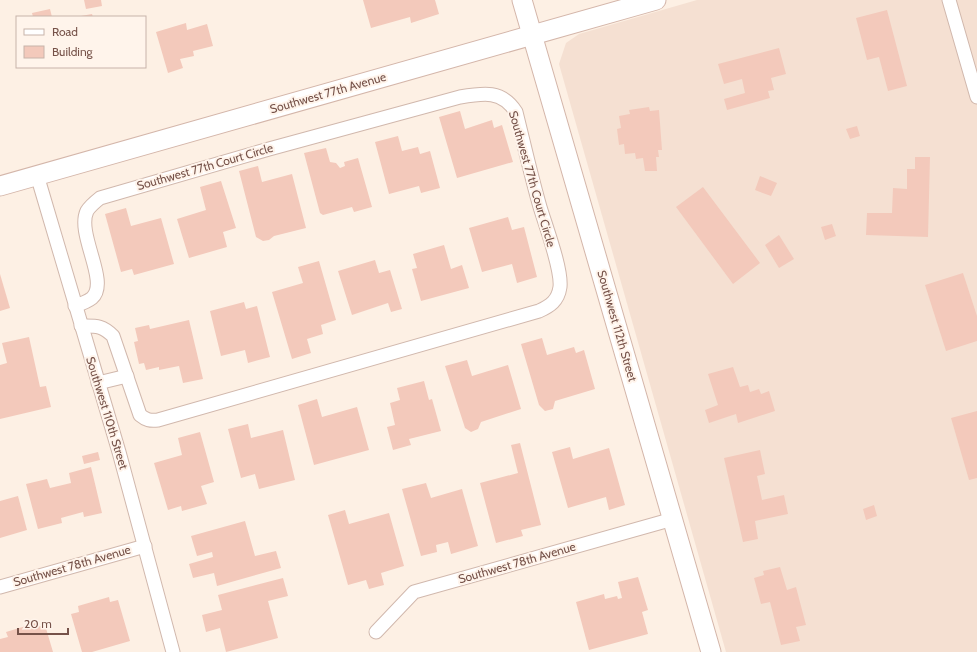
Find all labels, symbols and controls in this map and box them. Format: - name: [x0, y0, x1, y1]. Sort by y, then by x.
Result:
- legend: [16, 16, 146, 68]
- text: Road: [52, 24, 78, 39]
- text: Building: [52, 44, 94, 59]
- street label: Southwest 77th Avenue: [268, 69, 388, 116]
- street label: Southwest 77th Court Circle: [506, 109, 559, 249]
- street label: Southwest 77th Court Circle: [135, 140, 275, 193]
- street label: Southwest 112th Street: [594, 268, 641, 383]
- street label: Southwest 110th Street: [83, 355, 132, 471]
- street label: Southwest 78th Avenue: [456, 539, 577, 586]
- street label: Southwest 78th Avenue: [11, 542, 132, 589]
- scale bar: [18, 610, 68, 636]
- text: 20 m: [24, 616, 52, 631]

